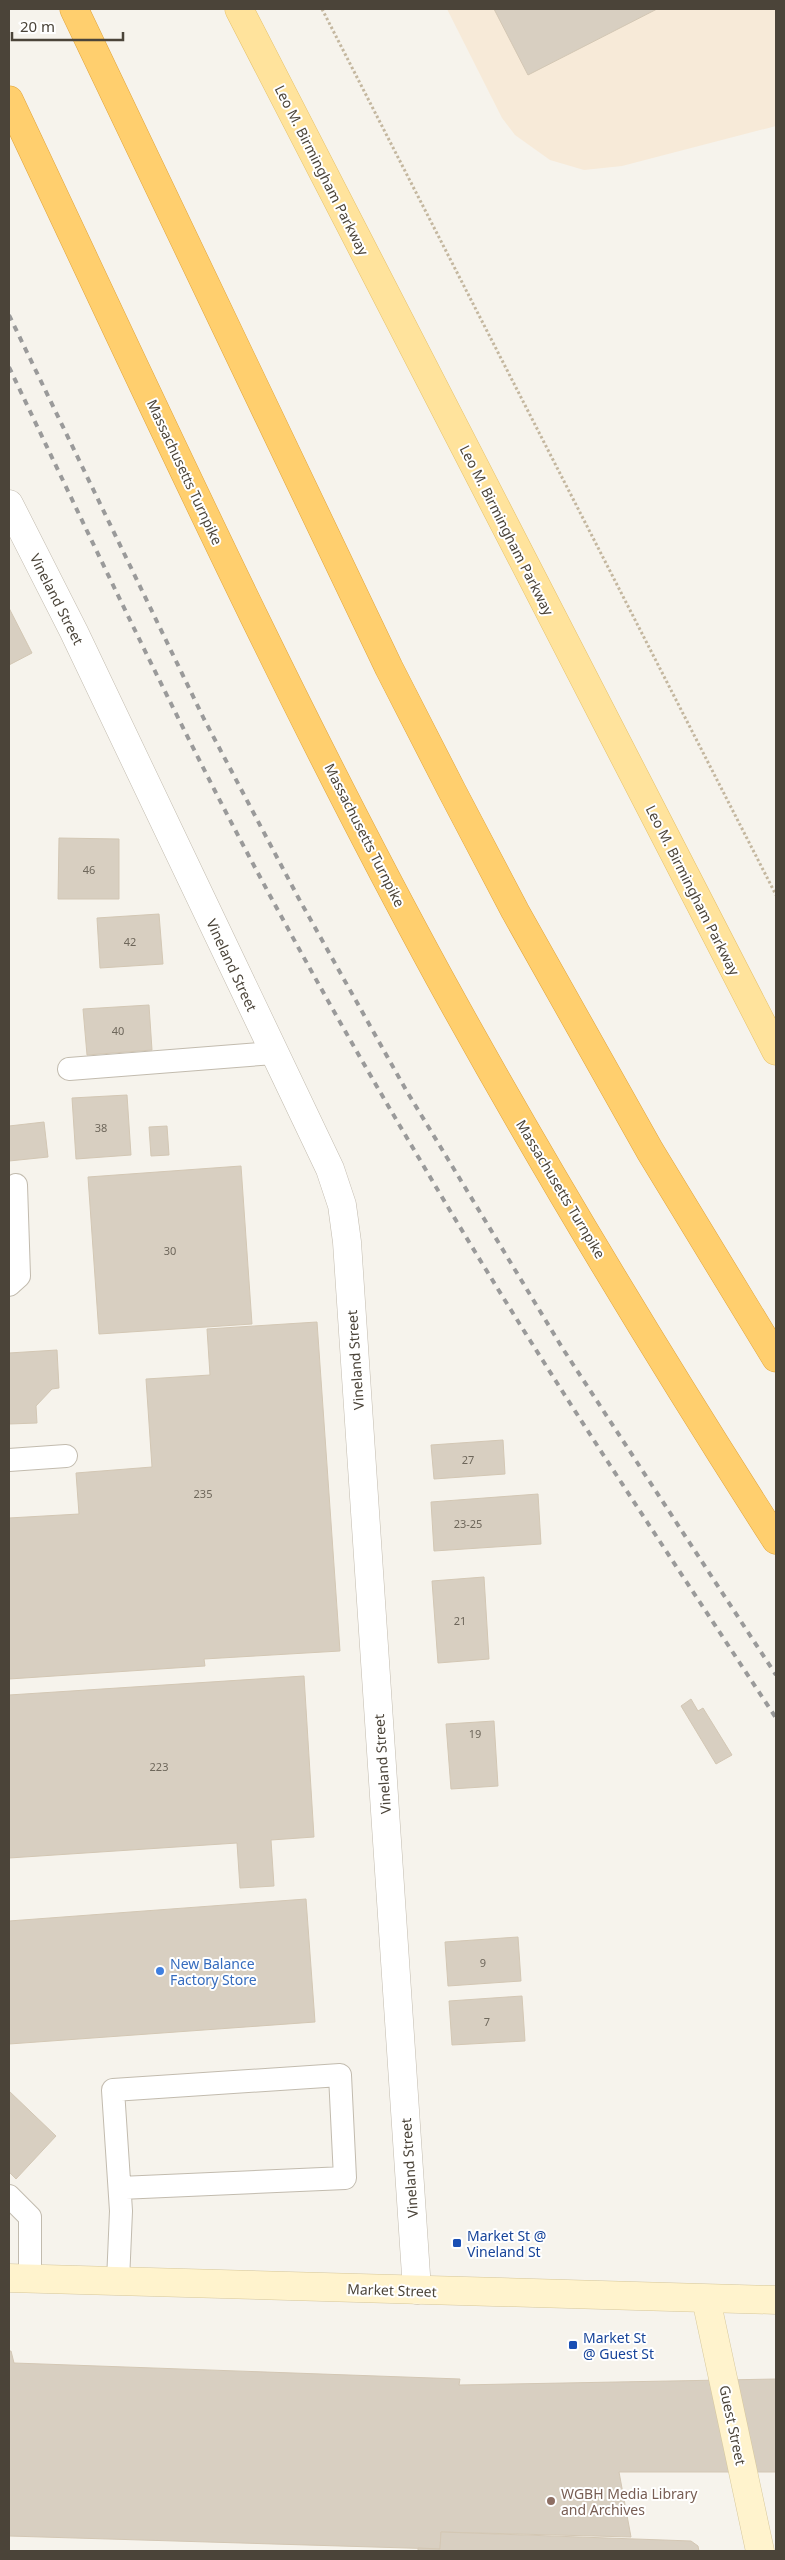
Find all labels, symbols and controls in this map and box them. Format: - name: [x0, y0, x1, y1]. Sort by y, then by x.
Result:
- scale bar: [12, 10, 124, 42]
- text: 20 m: [20, 16, 55, 36]
- street label: Leo M. Birmingham Parkway: [271, 82, 374, 259]
- street label: Massachusetts Turnpike: [143, 396, 227, 548]
- street label: Leo M. Birmingham Parkway: [456, 442, 559, 619]
- street label: Vineland Street: [26, 550, 88, 648]
- street label: Massachusetts Turnpike: [321, 760, 410, 910]
- street label: Leo M. Birmingham Parkway: [642, 802, 745, 979]
- house number: 46: [83, 862, 95, 877]
- street label: Vineland Street: [202, 916, 262, 1014]
- house number: 42: [124, 934, 136, 949]
- house number: 40: [112, 1023, 124, 1038]
- street label: Massachusetts Turnpike: [512, 1116, 610, 1262]
- house number: 38: [95, 1120, 107, 1135]
- house number: 30: [164, 1243, 176, 1258]
- street label: Vineland Street: [342, 1309, 368, 1411]
- house number: 27: [462, 1452, 474, 1467]
- house number: 235: [194, 1486, 212, 1501]
- house number: 23-25: [454, 1516, 482, 1531]
- house number: 21: [454, 1613, 466, 1628]
- street label: Vineland Street: [369, 1713, 395, 1815]
- house number: 19: [469, 1726, 481, 1741]
- house number: 223: [150, 1759, 168, 1774]
- place label: New Balance Factory Store: [170, 1954, 257, 1989]
- house number: 9: [480, 1955, 486, 1970]
- marker: New Balance Factory Store: [154, 1965, 166, 1977]
- house number: 7: [484, 2014, 490, 2029]
- street label: Vineland Street: [396, 2117, 422, 2219]
- place label: Market St @ Vineland St: [467, 2226, 546, 2261]
- marker: Market St @ Vineland St: [451, 2237, 463, 2249]
- street label: Market Street: [347, 2279, 437, 2301]
- place label: Market St @ Guest St: [583, 2328, 654, 2363]
- marker: Market St @ Guest St: [567, 2339, 579, 2351]
- street label: Guest Street: [715, 2383, 751, 2467]
- place label: WGBH Media Library and Archives: [561, 2484, 698, 2519]
- marker: WGBH Media Library and Archives: [545, 2495, 557, 2507]

